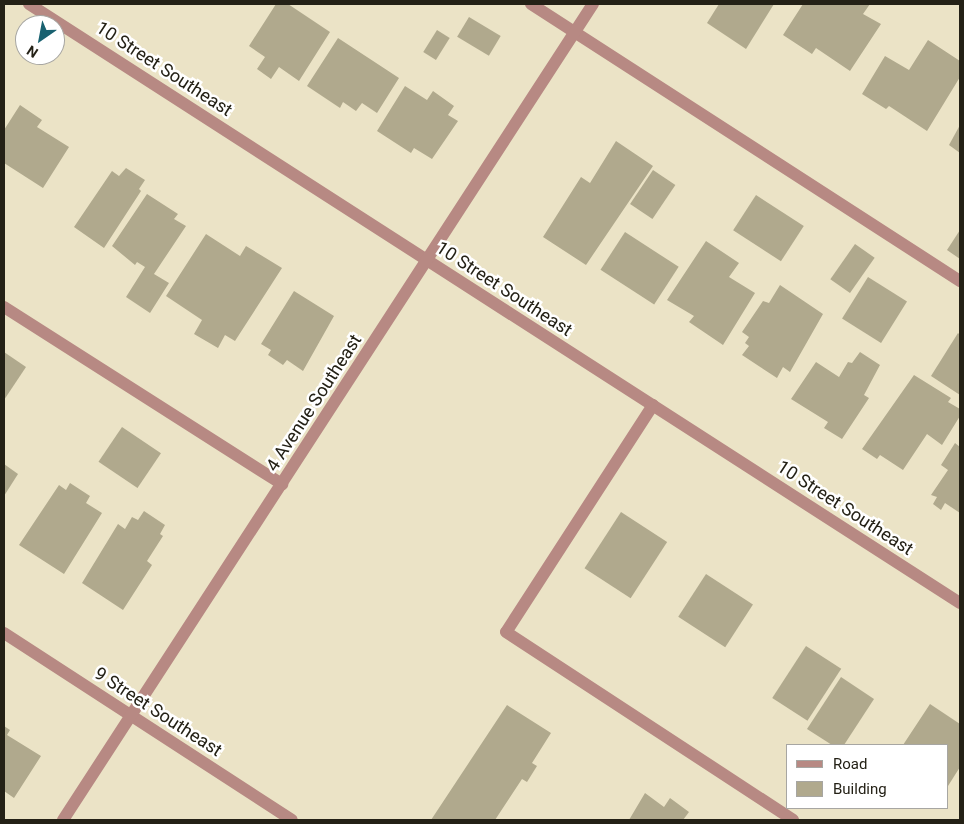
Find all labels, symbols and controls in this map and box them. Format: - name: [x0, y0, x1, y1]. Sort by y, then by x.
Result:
- north arrow: [15, 15, 65, 65]
- street label: 10 Street Southeast: [92, 17, 236, 121]
- text: N: [24, 42, 41, 61]
- street label: 10 Street Southeast: [432, 237, 576, 341]
- street label: 4 Avenue Southeast: [262, 330, 366, 476]
- street label: 10 Street Southeast: [773, 456, 917, 560]
- street label: 9 Street Southeast: [90, 663, 226, 761]
- legend: [786, 744, 949, 809]
- text: Road: [833, 755, 867, 773]
- text: Building: [833, 780, 887, 798]

